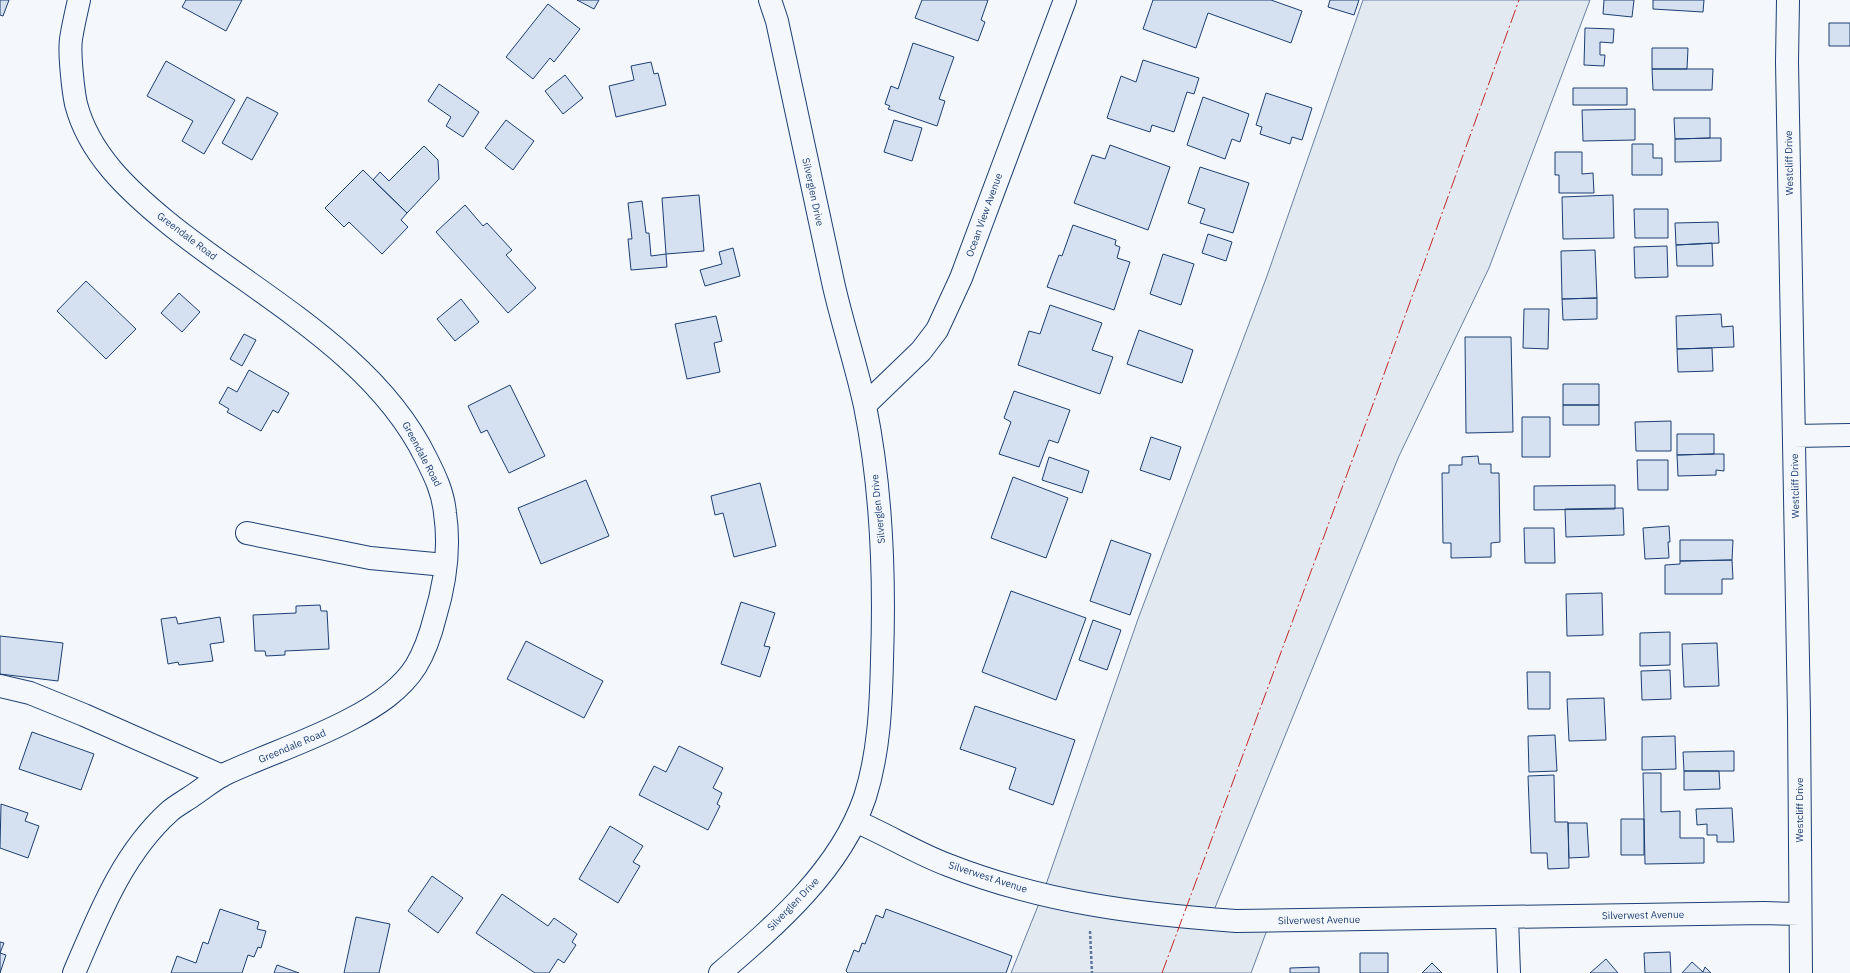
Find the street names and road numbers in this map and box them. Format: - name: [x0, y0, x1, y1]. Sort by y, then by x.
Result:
- street label: Westcliff Drive: [1782, 130, 1796, 196]
- street label: Silverglen Drive: [799, 157, 827, 228]
- street label: Ocean View Avenue: [963, 171, 1005, 259]
- street label: Greendale Road: [154, 209, 220, 263]
- street label: Greendale Road: [399, 419, 445, 489]
- street label: Westcliff Drive: [1788, 453, 1802, 519]
- street label: Silverglen Drive: [868, 473, 888, 544]
- street label: Greendale Road: [256, 726, 328, 766]
- street label: Westcliff Drive: [1793, 777, 1806, 842]
- street label: Silverwest Avenue: [947, 858, 1030, 896]
- street label: Silverglen Drive: [764, 874, 822, 933]
- street label: Silverwest Avenue: [1602, 908, 1685, 922]
- street label: Silverwest Avenue: [1278, 913, 1361, 927]

